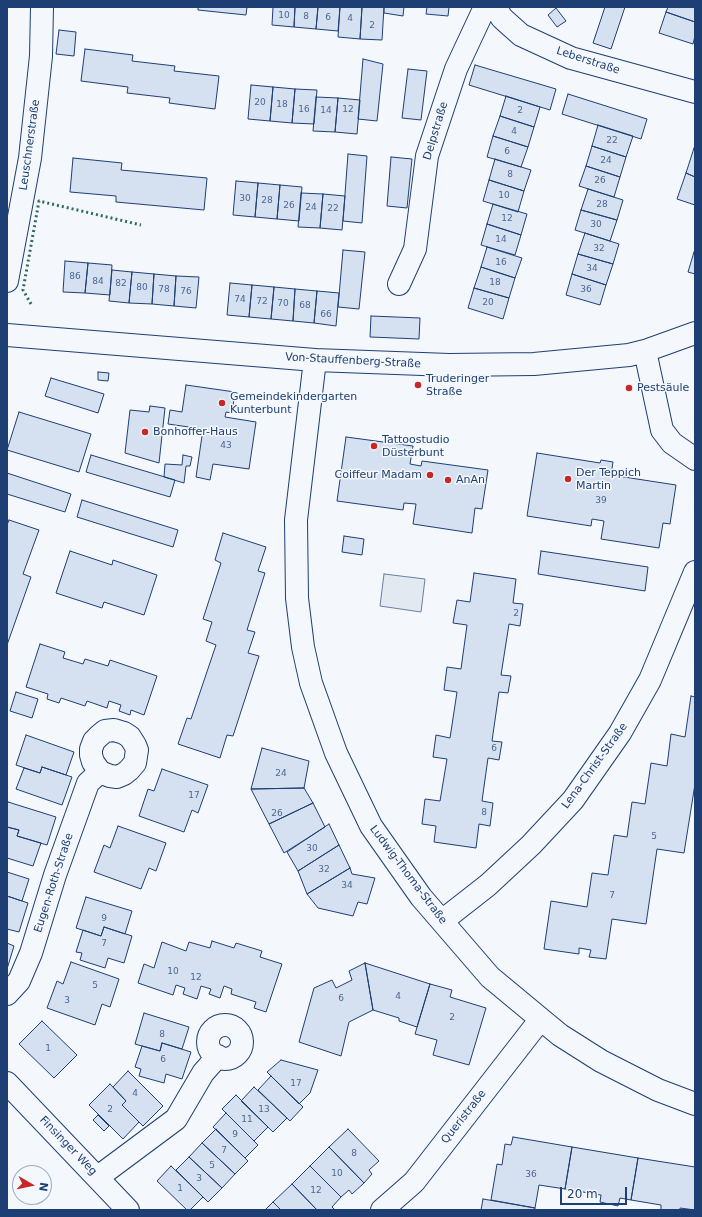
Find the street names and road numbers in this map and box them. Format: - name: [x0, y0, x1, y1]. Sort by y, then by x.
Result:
- street label: Leberstraße: [555, 45, 621, 77]
- street label: Leuschnerstraße: [17, 99, 43, 191]
- street label: Delpstraße: [421, 100, 451, 162]
- street label: Von-Stauffenberg-Straße: [285, 351, 421, 371]
- street label: Lena-Christ-Straße: [559, 721, 631, 811]
- street label: Ludwig-Thoma-Straße: [367, 823, 449, 927]
- street label: Eugen-Roth-Straße: [32, 832, 76, 934]
- street label: Queristraße: [439, 1087, 489, 1147]
- street label: Finsinger Weg: [36, 1114, 100, 1178]

